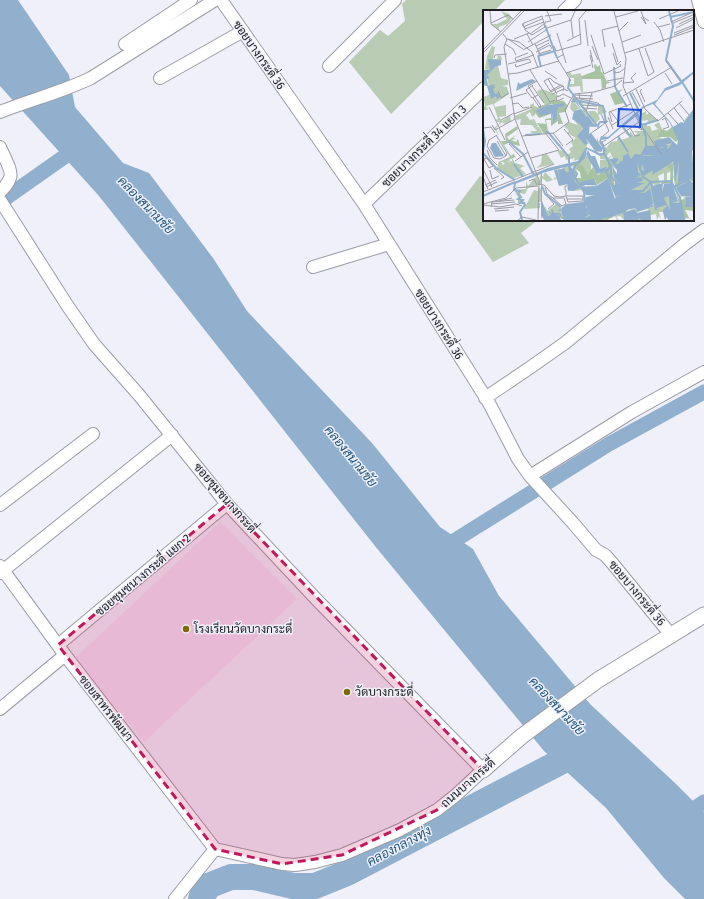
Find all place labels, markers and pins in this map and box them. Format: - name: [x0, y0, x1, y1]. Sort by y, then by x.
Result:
- place label: โรงเรียนวัดบางกระดี่: [193, 618, 292, 636]
- marker: โรงเรียนวัดบางกระดี่: [181, 624, 191, 634]
- place label: วัดบางกระดี่: [355, 681, 414, 699]
- marker: วัดบางกระดี่: [342, 687, 352, 697]

